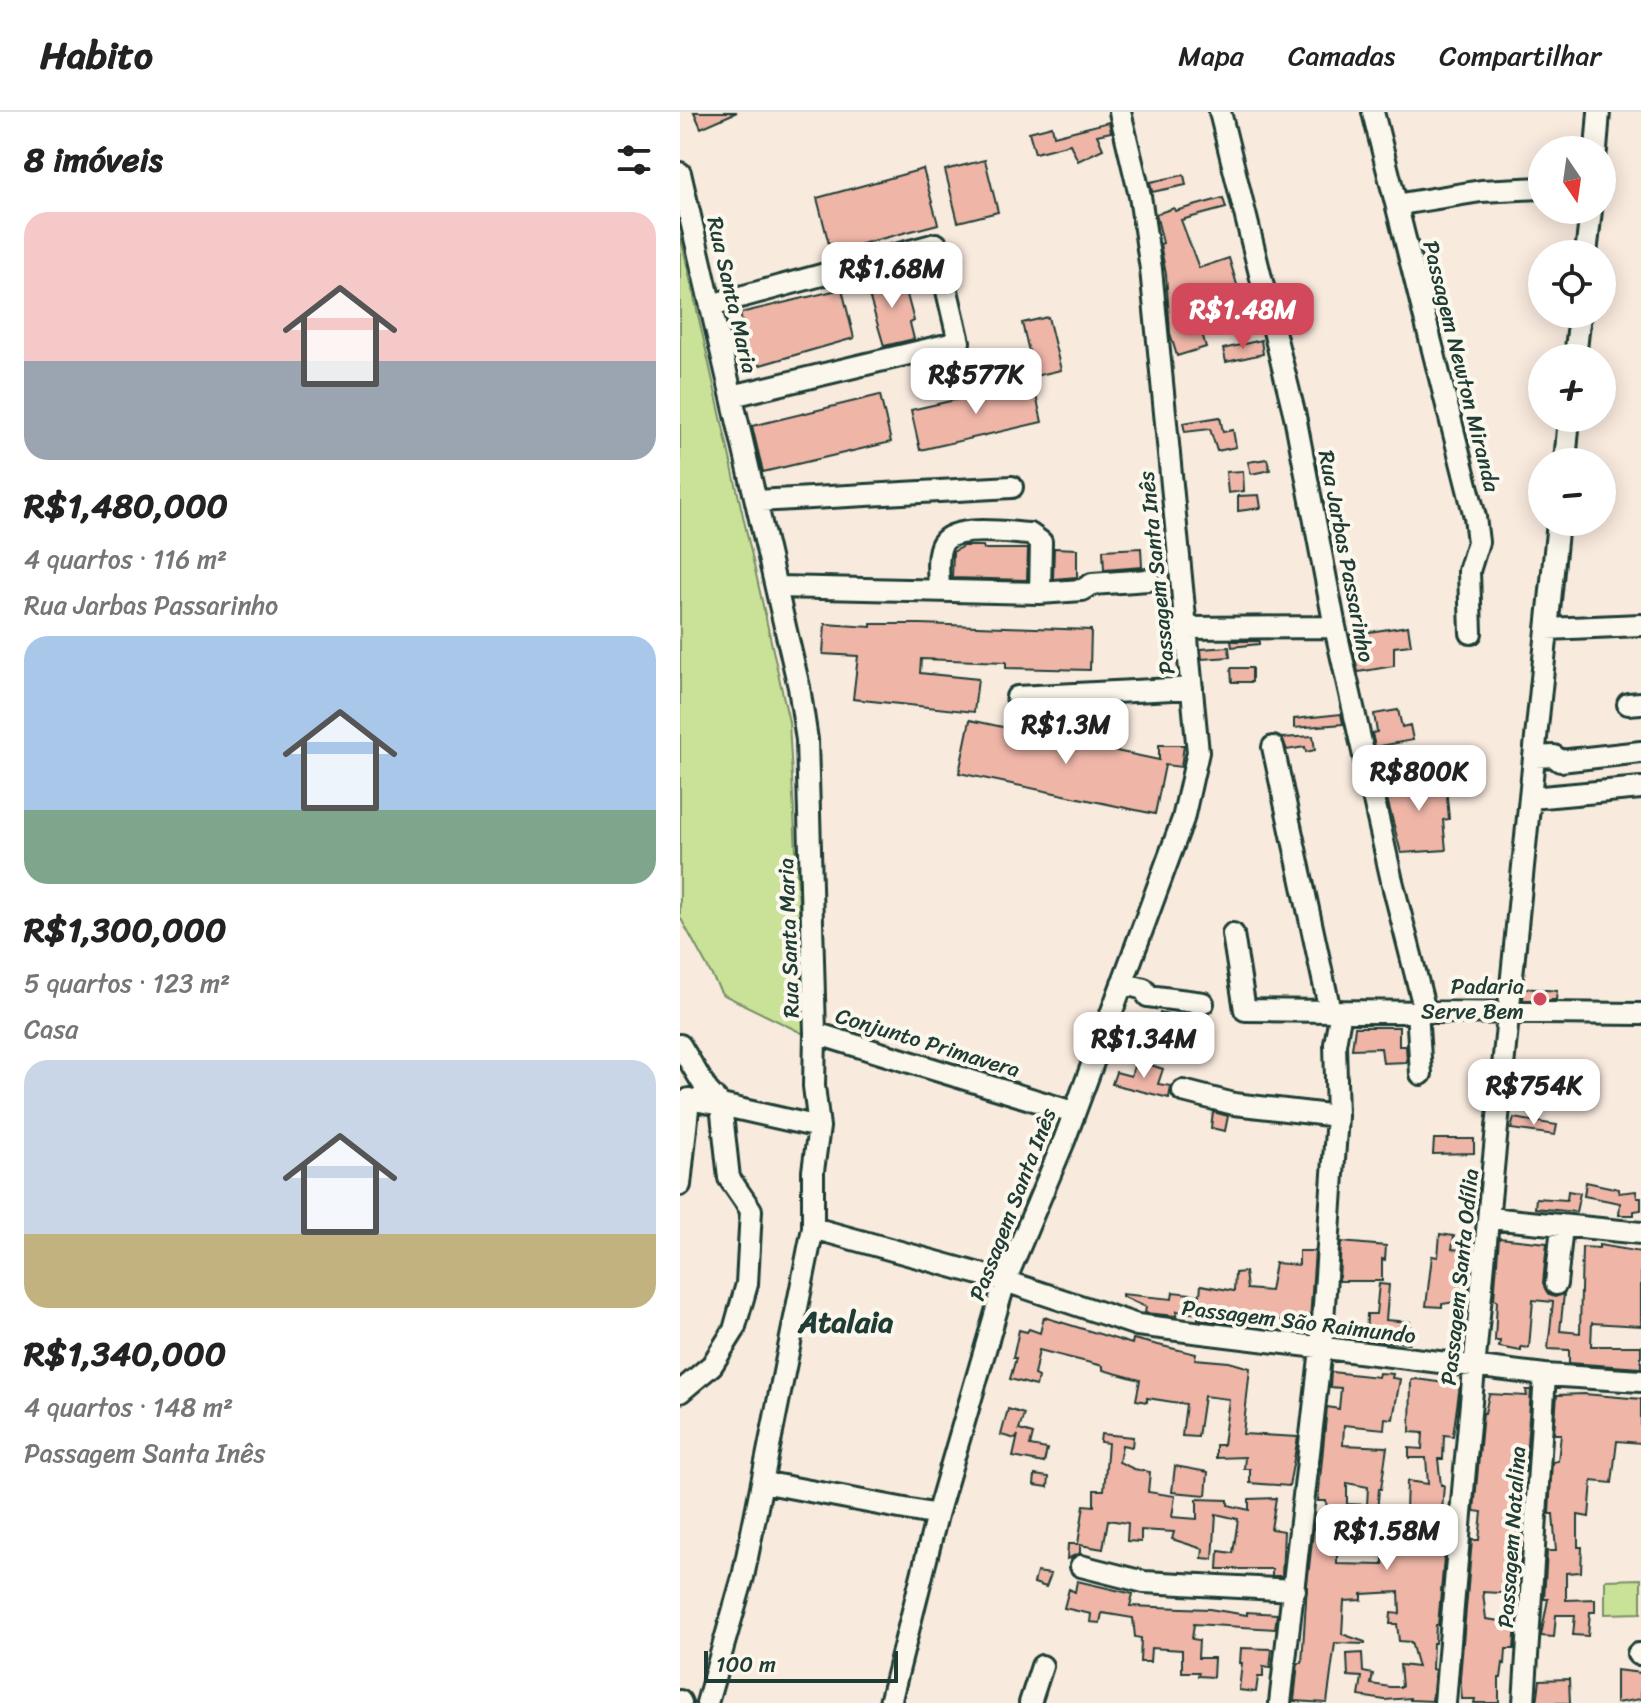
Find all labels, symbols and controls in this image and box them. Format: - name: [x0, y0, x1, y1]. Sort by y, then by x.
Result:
- text: Habito: [40, 22, 153, 89]
- text: Mapa: [1178, 31, 1244, 80]
- text: Camadas: [1288, 31, 1395, 80]
- text: Compartilhar: [1439, 31, 1601, 80]
- text: 8 imóveis: [24, 130, 163, 190]
- north arrow: [1528, 136, 1616, 224]
- map controls: [1528, 136, 1616, 536]
- icon: filters: [612, 138, 656, 182]
- street label: Rua Santa Maria: [696, 213, 770, 377]
- street label: Passagem Newton Miranda: [1411, 236, 1512, 497]
- button: locate: [1528, 240, 1616, 328]
- pin: R$1.68M: [818, 242, 966, 310]
- text: R$1.68M: [840, 245, 944, 291]
- icon: home: [268, 264, 412, 408]
- pin: R$1.48M: [1169, 283, 1317, 351]
- text: R$1.48M: [1190, 286, 1296, 332]
- button: +: [1528, 344, 1616, 432]
- pin: R$577K: [911, 348, 1041, 416]
- text: R$577K: [929, 351, 1023, 397]
- street label: Rua Jarbas Passarinho: [1307, 447, 1386, 665]
- button: −: [1528, 448, 1616, 536]
- street label: Passagem Santa Inês: [1126, 468, 1187, 677]
- text: R$1,480,000: [24, 476, 228, 536]
- text: 4 quartos · 116 m²: [24, 536, 227, 582]
- text: Rua Jarbas Passarinho: [24, 582, 278, 628]
- icon: home: [268, 688, 412, 832]
- pin: R$1.3M: [1001, 698, 1131, 766]
- text: R$1.3M: [1022, 701, 1110, 747]
- pin: R$800K: [1354, 745, 1484, 813]
- text: R$800K: [1370, 748, 1468, 794]
- street label: Rua Santa Maria: [766, 857, 811, 1019]
- text: R$1,300,000: [24, 900, 227, 960]
- text: 5 quartos · 123 m²: [24, 960, 230, 1006]
- place label: Padaria Serve Bem: [1421, 967, 1524, 1031]
- marker: Padaria Serve Bem: [1531, 990, 1549, 1008]
- street label: Conjunto Primavera: [831, 996, 1025, 1089]
- text: Casa: [24, 1006, 78, 1052]
- pin: R$1.34M: [1070, 1012, 1218, 1080]
- text: R$1.34M: [1091, 1015, 1197, 1061]
- pin: R$754K: [1469, 1059, 1599, 1127]
- text: R$754K: [1486, 1062, 1582, 1108]
- street label: Passagem Santa Inês: [958, 1101, 1068, 1307]
- icon: home: [268, 1112, 412, 1256]
- street label: Passagem Santa Odília: [1429, 1167, 1490, 1387]
- street label: Passagem São Raimundo: [1180, 1288, 1418, 1355]
- district label: Atalaia: [797, 1295, 893, 1349]
- text: R$1,340,000: [24, 1324, 226, 1384]
- text: 4 quartos · 148 m²: [24, 1384, 233, 1430]
- text: Passagem Santa Inês: [24, 1430, 266, 1476]
- street label: Passagem Natalina: [1486, 1445, 1537, 1629]
- pin: R$1.58M: [1313, 1504, 1461, 1572]
- text: R$1.58M: [1334, 1507, 1440, 1553]
- text: 100 m: [716, 1645, 776, 1684]
- scale bar: [704, 1647, 898, 1683]

